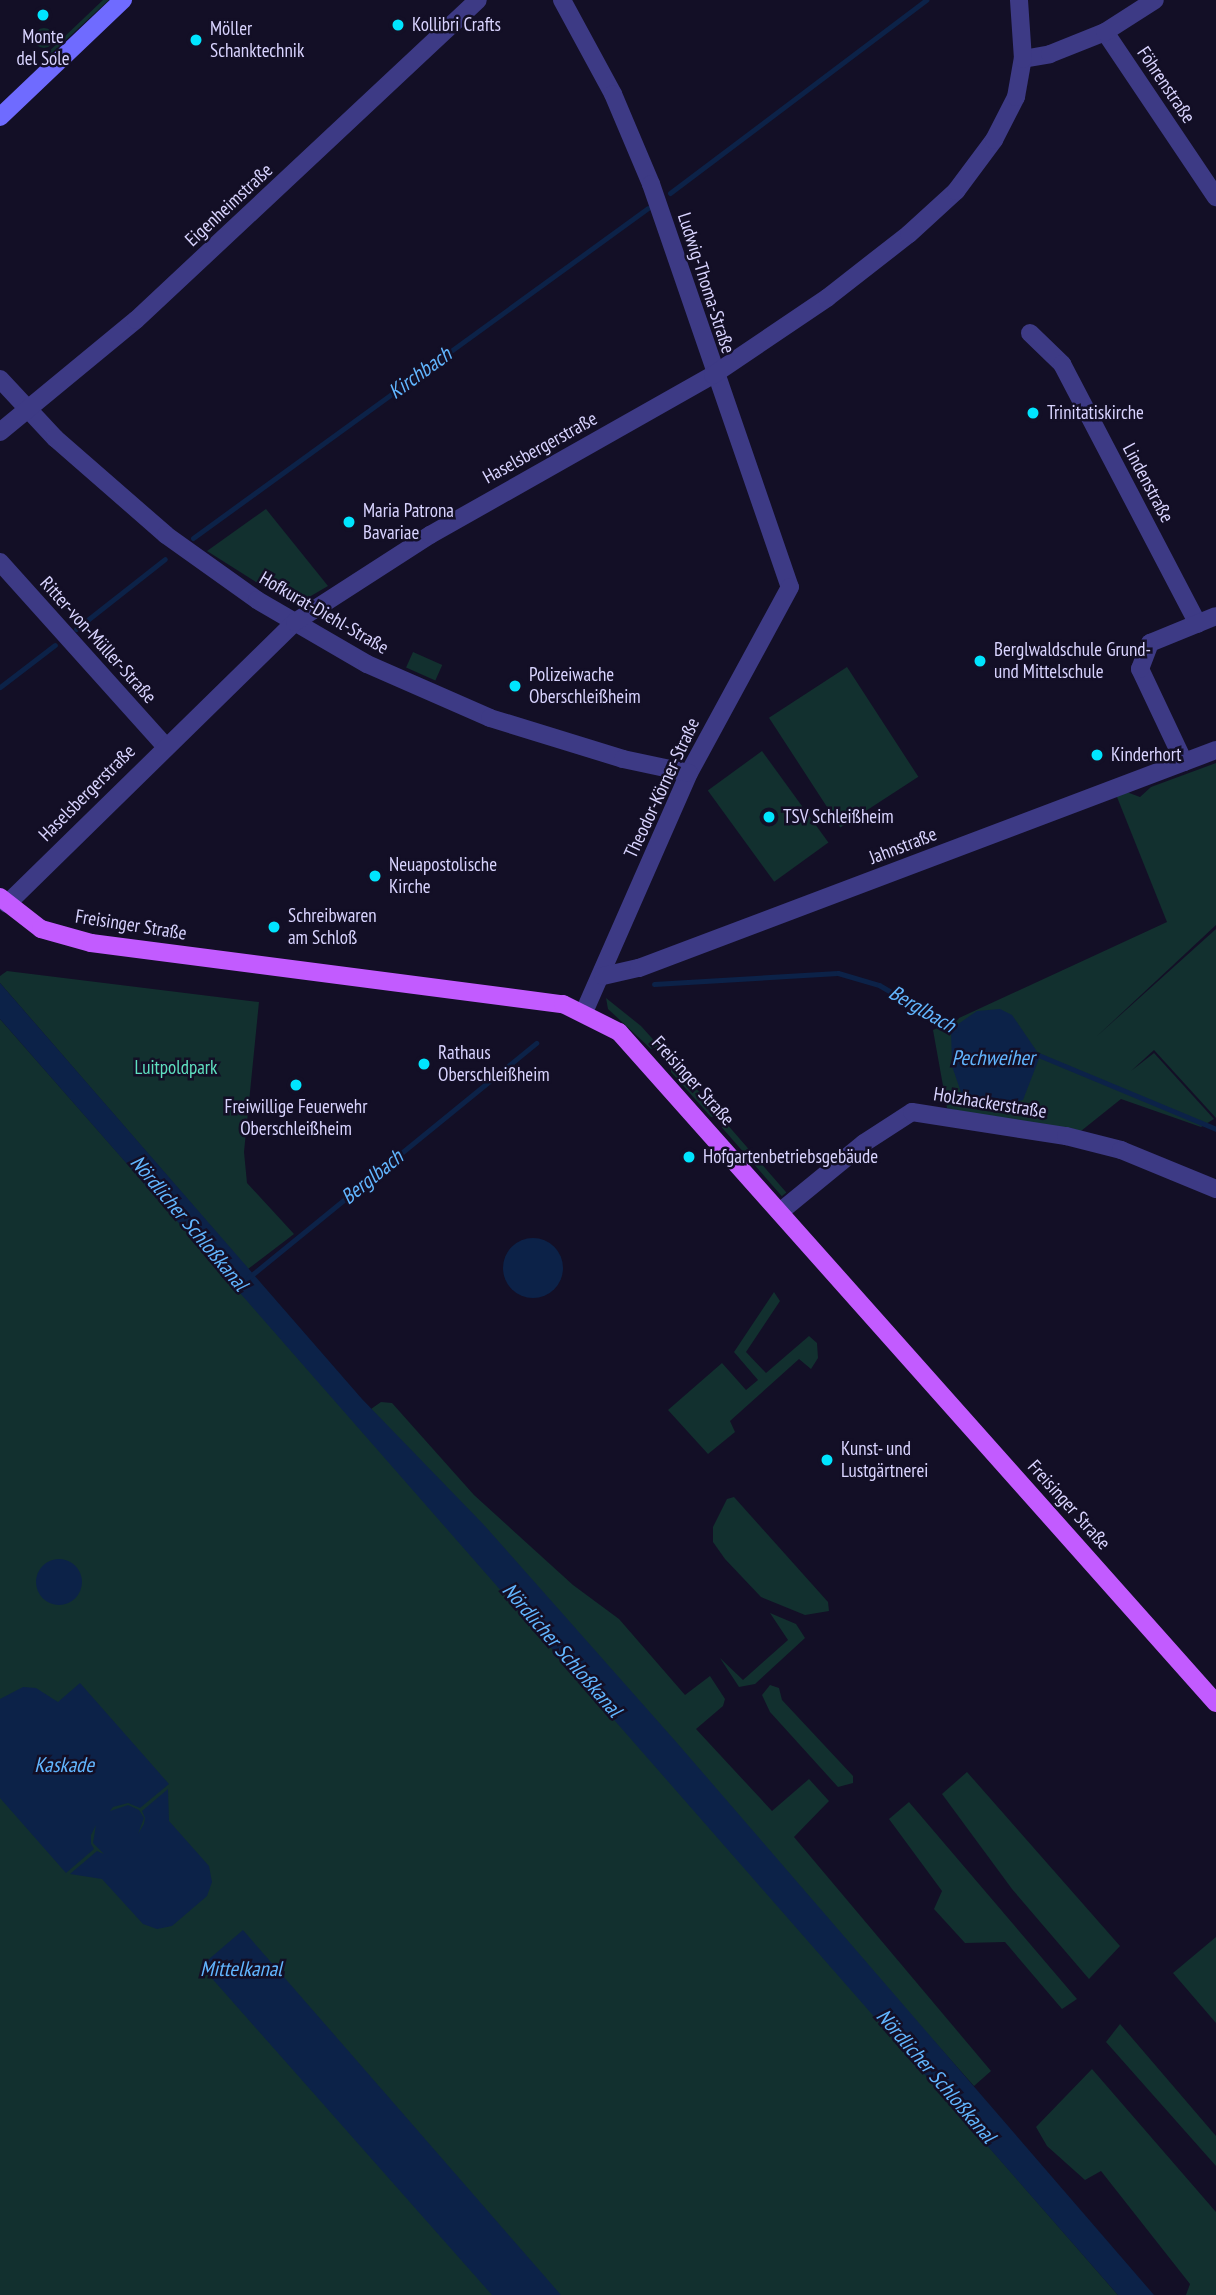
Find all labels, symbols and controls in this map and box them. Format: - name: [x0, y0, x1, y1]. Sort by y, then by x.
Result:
- marker: Monte del Sole: [35, 7, 51, 23]
- place label: Kollibri Crafts: [412, 14, 501, 36]
- marker: Kollibri Crafts: [390, 17, 406, 33]
- place label: Möller Schanktechnik: [210, 18, 304, 62]
- place label: Monte del Sole: [16, 26, 70, 70]
- marker: Möller Schanktechnik: [188, 32, 204, 48]
- street label: Föhrenstraße: [1132, 42, 1200, 128]
- street label: Eigenheimstraße: [181, 159, 277, 251]
- street label: Ludwig-Thoma-Straße: [672, 210, 740, 356]
- water label: Kirchbach: [384, 342, 456, 404]
- place label: Trinitatiskirche: [1047, 402, 1144, 424]
- marker: Trinitatiskirche: [1025, 405, 1041, 421]
- street label: Haselsbergerstraße: [479, 407, 601, 489]
- street label: Lindenstraße: [1118, 440, 1178, 526]
- place label: Maria Patrona Bavariae: [363, 500, 454, 544]
- marker: Maria Patrona Bavariae: [341, 514, 357, 530]
- street label: Hofkurat-Diehl-Straße: [255, 567, 393, 659]
- street label: Ritter-von-Müller-Straße: [35, 572, 161, 708]
- place label: Berglwaldschule Grund- und Mittelschule: [994, 639, 1151, 683]
- marker: Berglwaldschule Grund- und Mittelschule: [972, 653, 988, 669]
- place label: Polizeiwache Oberschleißheim: [529, 664, 641, 708]
- marker: Polizeiwache Oberschleißheim: [507, 678, 523, 694]
- street label: Theodor-Körner-Straße: [620, 714, 704, 862]
- street label: Haselsbergerstraße: [34, 740, 140, 846]
- place label: Kinderhort: [1111, 744, 1182, 766]
- marker: Kinderhort: [1089, 747, 1105, 763]
- place label: TSV Schleißheim: [783, 806, 894, 828]
- marker: TSV Schleißheim: [761, 809, 777, 825]
- street label: Jahnstraße: [866, 823, 940, 869]
- place label: Neuapostolische Kirche: [389, 854, 497, 898]
- marker: Neuapostolische Kirche: [367, 868, 383, 884]
- street label: Freisinger Straße: [74, 905, 188, 945]
- place label: Schreibwaren am Schloß: [288, 905, 377, 949]
- marker: Schreibwaren am Schloß: [266, 919, 282, 935]
- water label: Berglbach: [884, 980, 960, 1038]
- street label: Freisinger Straße: [647, 1032, 739, 1130]
- place label: Rathaus Oberschleißheim: [438, 1042, 550, 1086]
- water label: Pechweiher: [951, 1045, 1035, 1071]
- marker: Rathaus Oberschleißheim: [416, 1056, 432, 1072]
- park label: Luitpoldpark: [135, 1057, 217, 1079]
- marker: Freiwillige Feuerwehr Oberschleißheim: [288, 1077, 304, 1093]
- street label: Holzhackerstraße: [932, 1083, 1048, 1123]
- place label: Freiwillige Feuerwehr Oberschleißheim: [225, 1096, 367, 1140]
- water label: Berglbach: [336, 1144, 408, 1210]
- place label: Hofgartenbetriebsgebäude: [703, 1146, 878, 1168]
- marker: Hofgartenbetriebsgebäude: [681, 1149, 697, 1165]
- water label: Nördlicher Schloßkanal: [125, 1150, 253, 1296]
- place label: Kunst- und Lustgärtnerei: [841, 1438, 928, 1482]
- marker: Kunst- und Lustgärtnerei: [819, 1452, 835, 1468]
- street label: Freisinger Straße: [1023, 1456, 1115, 1554]
- water label: Nördlicher Schloßkanal: [497, 1578, 627, 1722]
- water label: Kaskade: [34, 1752, 94, 1778]
- water label: Mittelkanal: [200, 1956, 282, 1982]
- water label: Nördlicher Schloßkanal: [871, 2004, 1001, 2148]

